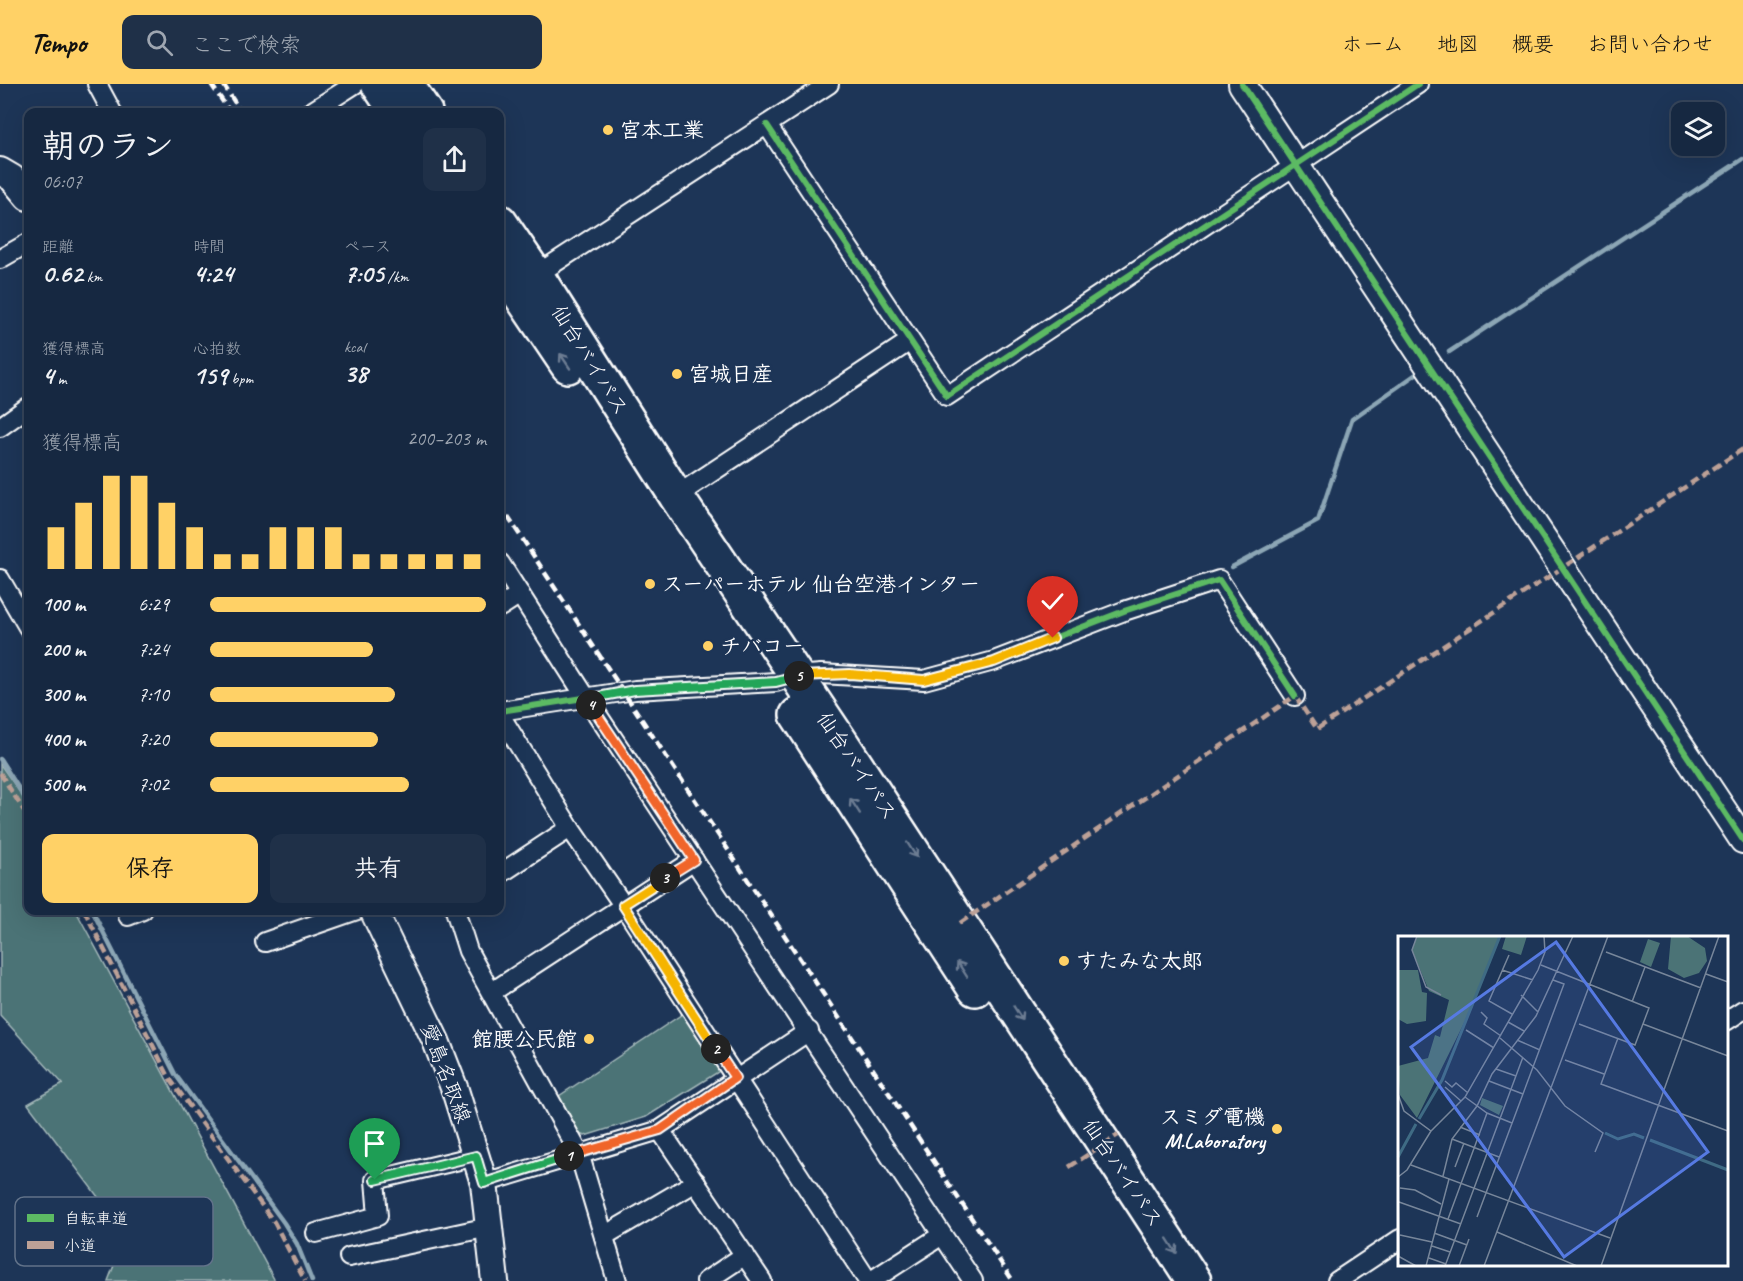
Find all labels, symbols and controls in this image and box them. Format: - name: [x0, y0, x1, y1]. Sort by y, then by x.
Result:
- search box: [122, 15, 542, 69]
- text: Tempo: [30, 25, 86, 60]
- icon: search: [143, 26, 176, 59]
- text: ここで検索: [191, 31, 301, 59]
- text: ホーム: [1342, 31, 1404, 57]
- text: 地図: [1437, 31, 1479, 57]
- text: 概要: [1512, 31, 1554, 57]
- text: お問い合わせ: [1587, 31, 1713, 57]
- map controls: [1671, 102, 1725, 156]
- button: layers: [1671, 102, 1725, 156]
- place label: 宮本工業: [620, 117, 704, 143]
- marker: 宮本工業: [601, 123, 615, 137]
- text: 朝のラン: [42, 125, 174, 167]
- button: share: [423, 128, 486, 191]
- text: 06:07: [42, 169, 82, 194]
- text: 距離: [42, 237, 74, 257]
- text: 時間: [193, 237, 225, 257]
- text: ペース: [344, 237, 391, 257]
- text: 0.62: [42, 257, 83, 290]
- text: 4:24: [193, 257, 233, 290]
- text: 7:05: [344, 257, 384, 290]
- text: km: [83, 267, 102, 287]
- text: /km: [384, 267, 409, 287]
- street label: 仙台バイパス: [546, 300, 634, 420]
- text: kcal: [344, 337, 365, 357]
- text: 獲得標高: [42, 339, 106, 359]
- text: 心拍数: [193, 339, 241, 359]
- one-way arrow: [559, 354, 571, 370]
- text: 38: [344, 357, 367, 390]
- text: 4: [42, 359, 54, 392]
- text: 159: [193, 359, 227, 392]
- place label: 宮城日産: [689, 361, 773, 387]
- marker: 宮城日産: [670, 367, 684, 381]
- text: m: [54, 369, 67, 389]
- text: bpm: [227, 369, 253, 389]
- text: 200–203 m: [407, 426, 486, 451]
- text: 獲得標高: [42, 430, 122, 455]
- place label: スーパーホテル 仙台空港インター: [662, 571, 980, 597]
- pin: [1027, 576, 1078, 638]
- marker: スーパーホテル 仙台空港インター: [643, 577, 657, 591]
- icon: check: [1036, 585, 1069, 618]
- text: 100 m: [42, 592, 85, 617]
- text: 6:29: [138, 592, 169, 617]
- place label: チバコー: [720, 633, 804, 659]
- text: 200 m: [42, 637, 85, 662]
- text: 7:24: [138, 637, 169, 662]
- marker: チバコー: [701, 639, 715, 653]
- pin: 5: [784, 661, 814, 691]
- text: 5: [796, 666, 802, 686]
- text: 300 m: [42, 682, 85, 707]
- text: 7:10: [138, 682, 169, 707]
- pin: 4: [576, 690, 606, 720]
- text: 4: [587, 695, 595, 715]
- street label: 仙台バイパス: [811, 707, 903, 825]
- text: 400 m: [42, 727, 85, 752]
- text: 7:20: [138, 727, 169, 752]
- text: 500 m: [42, 772, 85, 797]
- text: 7:02: [138, 772, 169, 797]
- one-way arrow: [849, 798, 861, 815]
- button: 保存: [42, 834, 258, 903]
- button: 共有: [270, 834, 486, 903]
- one-way arrow: [906, 841, 918, 857]
- pin: 3: [650, 863, 680, 893]
- text: 3: [661, 868, 669, 888]
- inset map: [1398, 936, 1728, 1266]
- place label: すたみな太郎: [1076, 948, 1202, 974]
- marker: すたみな太郎: [1057, 954, 1071, 968]
- one-way arrow: [956, 961, 968, 978]
- one-way arrow: [1013, 1004, 1025, 1021]
- street label: 愛島名取線: [415, 1019, 477, 1127]
- place label: 館腰公民館: [472, 1026, 577, 1052]
- marker: 館腰公民館: [582, 1032, 596, 1046]
- pin: 2: [701, 1034, 731, 1064]
- text: 2: [712, 1039, 720, 1059]
- place label: スミダ電機 M.Laboratory: [1160, 1104, 1267, 1155]
- street label: 仙台バイパス: [1077, 1114, 1169, 1232]
- pin: [349, 1118, 400, 1180]
- marker: スミダ電機 M.Laboratory: [1270, 1122, 1284, 1136]
- icon: arrive: [358, 1127, 391, 1160]
- pin: 1: [554, 1141, 584, 1171]
- text: 1: [565, 1146, 573, 1166]
- legend: [15, 1197, 213, 1266]
- text: 自転車道: [64, 1209, 128, 1229]
- text: 小道: [64, 1236, 96, 1256]
- one-way arrow: [1166, 1237, 1178, 1254]

